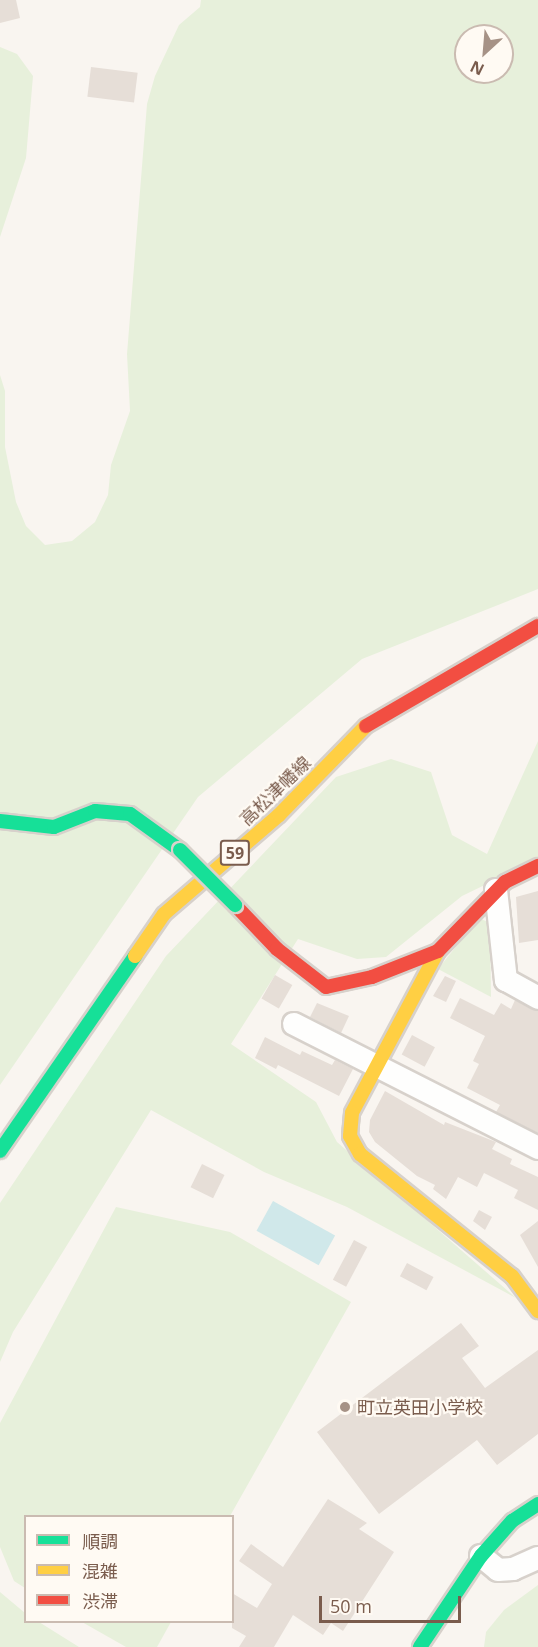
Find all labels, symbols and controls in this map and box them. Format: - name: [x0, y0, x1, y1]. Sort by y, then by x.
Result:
- north arrow: [454, 24, 514, 84]
- text: N: [466, 56, 488, 81]
- street label: 高松津幡線: [235, 752, 315, 830]
- road number: 59: [218, 840, 252, 866]
- place label: 町立英田小学校: [357, 1396, 483, 1418]
- marker: 町立英田小学校: [338, 1400, 352, 1414]
- legend: [24, 1515, 234, 1623]
- text: 順調: [82, 1529, 118, 1553]
- text: 混雑: [82, 1559, 118, 1583]
- scale bar: [322, 1584, 464, 1622]
- text: 渋滞: [82, 1589, 118, 1613]
- text: 50 m: [330, 1594, 372, 1618]

